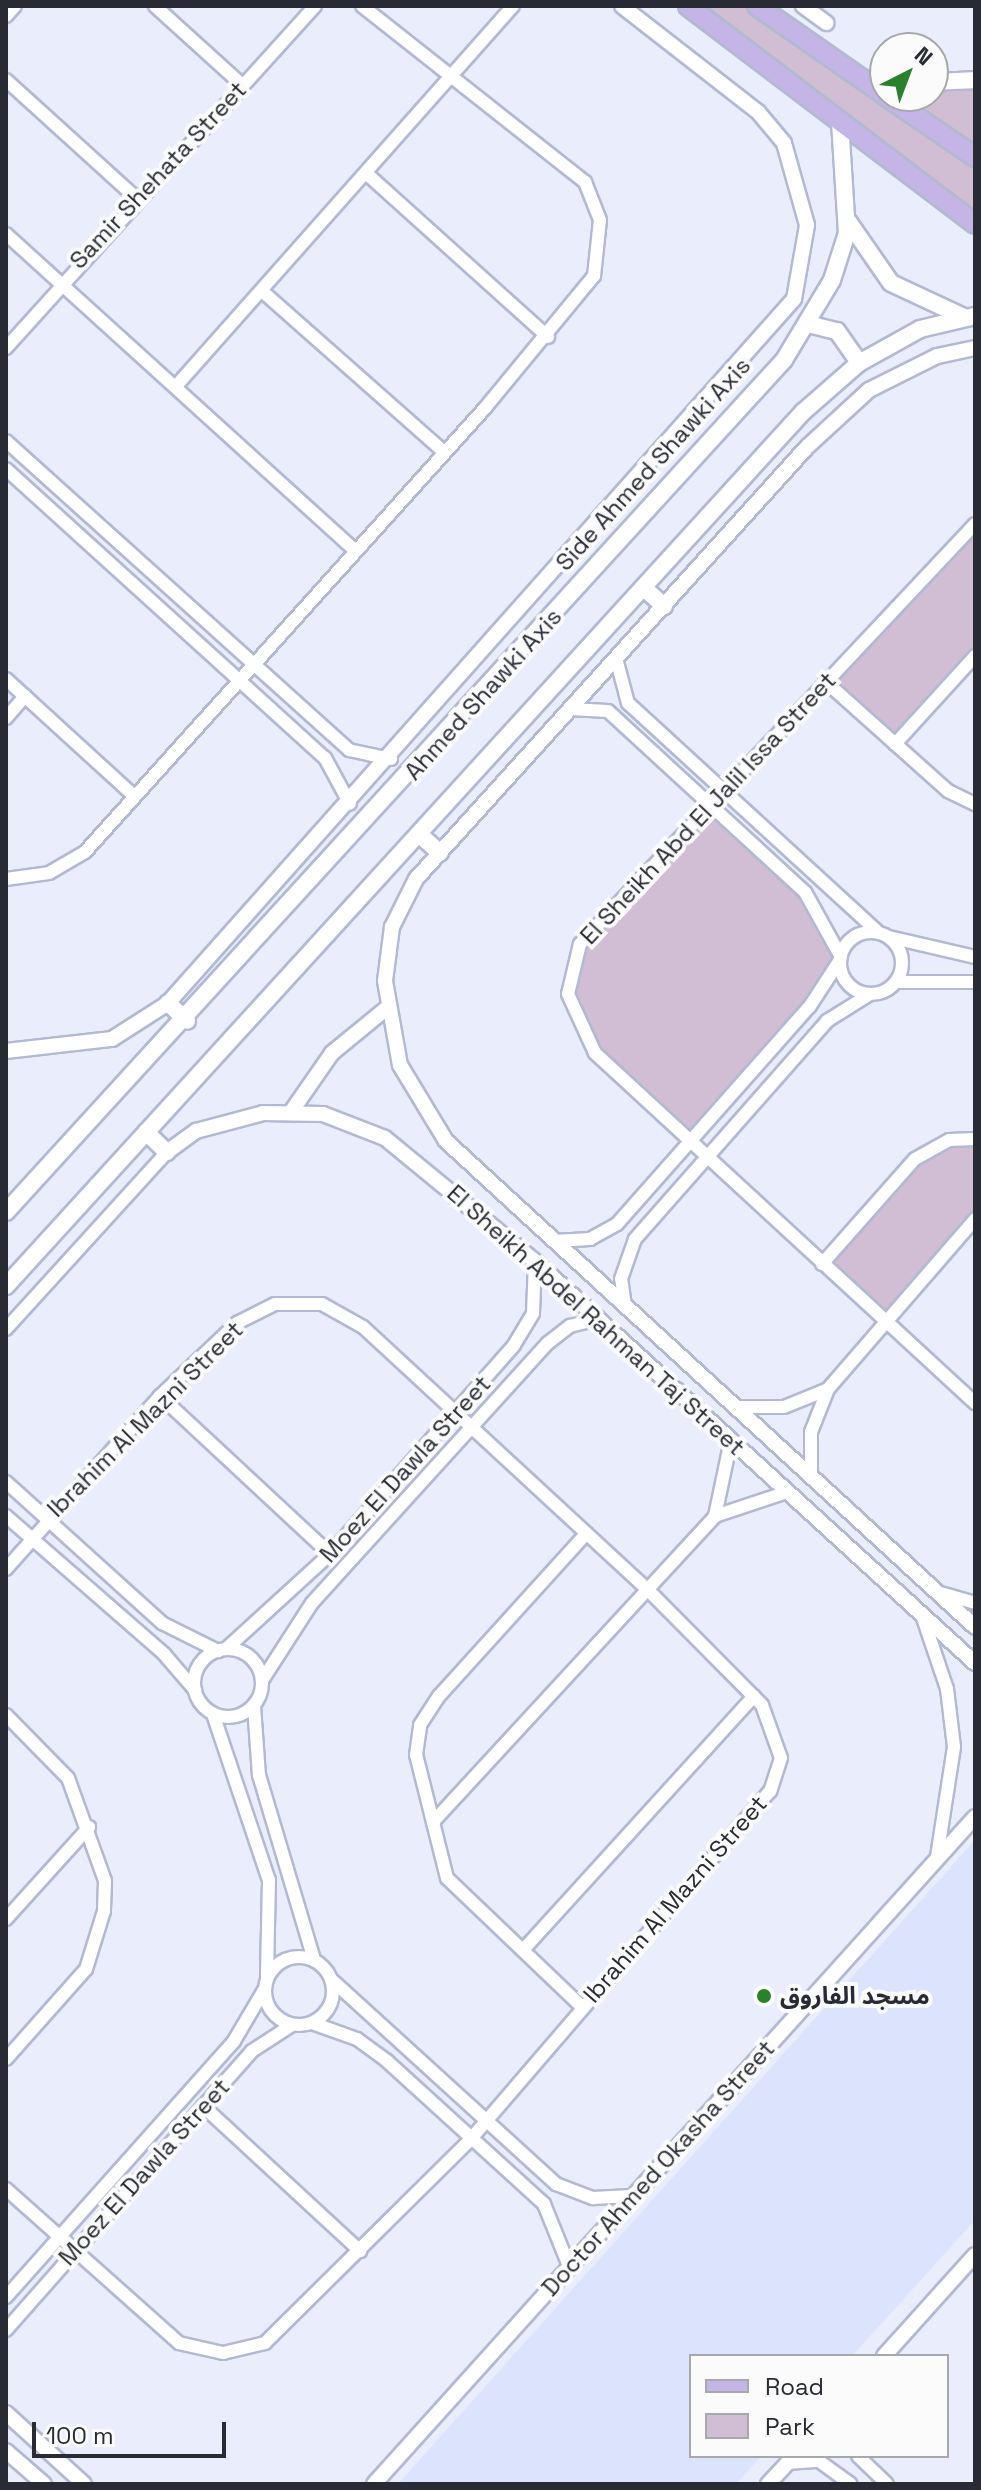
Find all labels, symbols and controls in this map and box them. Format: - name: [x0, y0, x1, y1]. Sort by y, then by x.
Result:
- north arrow: [869, 32, 949, 112]
- text: N: [909, 40, 939, 71]
- street label: Samir Shehata Street: [64, 75, 252, 275]
- street label: Side Ahmed Shawki Axis: [549, 351, 757, 577]
- street label: Ahmed Shawki Axis: [398, 602, 568, 786]
- street label: El Sheikh Abd El Jalil Issa Street: [574, 666, 842, 950]
- street label: El Sheikh Abdel Rahman Taj Street: [441, 1178, 751, 1462]
- street label: Ibrahim Al Mazni Street: [41, 1315, 249, 1523]
- street label: Moez El Dawla Street: [313, 1370, 497, 1568]
- street label: Ibrahim Al Mazni Street: [577, 1789, 773, 2009]
- place label: مسجد الفاروق: [780, 1982, 930, 2010]
- marker: مسجد الفاروق: [755, 1987, 773, 2005]
- street label: Doctor Ahmed Okasha Street: [535, 2034, 781, 2302]
- street label: Moez El Dawla Street: [52, 2073, 236, 2271]
- legend: [689, 2354, 949, 2458]
- text: Road: [765, 2371, 824, 2402]
- scale bar: [36, 2406, 230, 2456]
- text: Park: [765, 2411, 815, 2442]
- text: 100 m: [46, 2420, 114, 2451]

